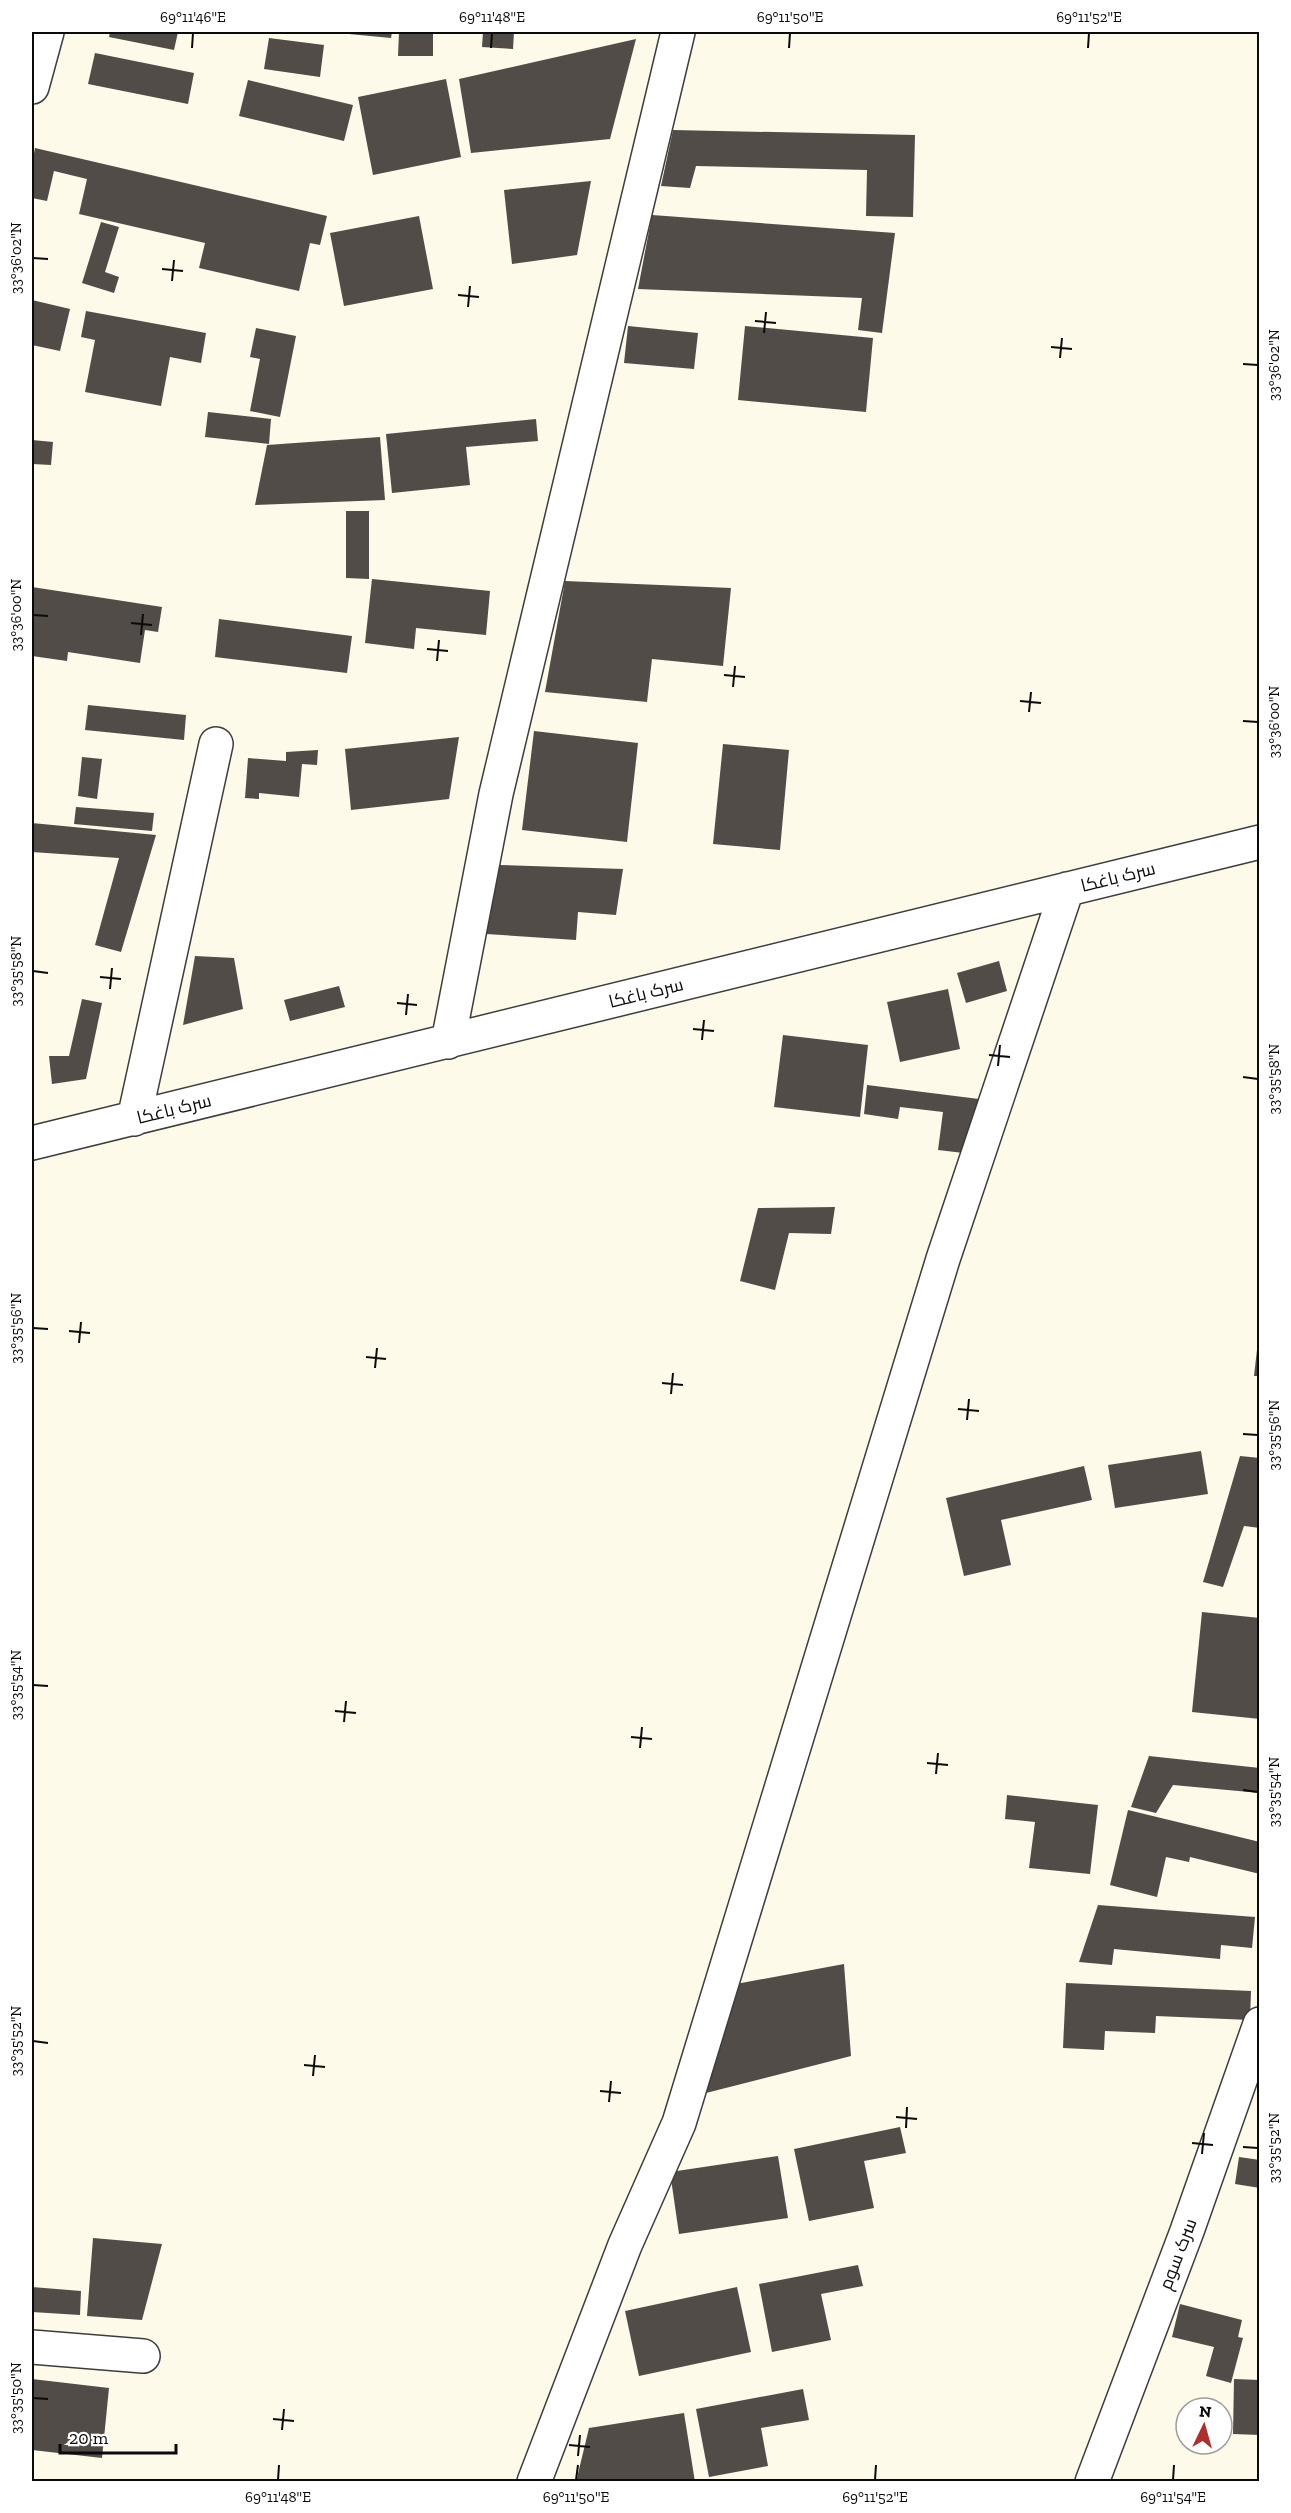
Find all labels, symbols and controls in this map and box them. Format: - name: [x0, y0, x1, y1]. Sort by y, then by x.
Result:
- text: 69°11'46"E: [160, 8, 226, 26]
- text: 69°11'48"E: [459, 8, 525, 26]
- text: 69°11'50"E: [757, 8, 823, 26]
- text: 69°11'52"E: [1056, 8, 1122, 26]
- text: 33°36'02"N: [7, 222, 25, 294]
- text: 33°36'02"N: [1265, 329, 1283, 401]
- text: 33°36'00"N: [7, 579, 25, 651]
- text: 33°36'00"N: [1265, 686, 1283, 758]
- street label: سرک باغکا: [1078, 857, 1158, 897]
- text: 33°35'58"N: [7, 936, 25, 1006]
- street label: سرک باغکا: [606, 973, 686, 1013]
- text: 33°35'58"N: [1265, 1044, 1283, 1114]
- street label: سرک باغکا: [134, 1089, 214, 1129]
- text: 33°35'56"N: [7, 1293, 25, 1363]
- text: 33°35'56"N: [1265, 1400, 1283, 1470]
- text: 33°35'54"N: [7, 1650, 25, 1720]
- text: 33°35'54"N: [1265, 1757, 1283, 1827]
- text: 33°35'52"N: [7, 2006, 25, 2076]
- text: 33°35'52"N: [1265, 2113, 1283, 2183]
- street label: سرک سوم: [1154, 2215, 1203, 2293]
- text: 33°35'50"N: [7, 2362, 25, 2434]
- north arrow: [1174, 2396, 1234, 2456]
- text: N: [1198, 2402, 1212, 2422]
- scale bar: [60, 2417, 176, 2455]
- text: 20 m: [69, 2427, 109, 2449]
- text: 69°11'48"E: [245, 2488, 311, 2506]
- text: 69°11'50"E: [543, 2488, 609, 2506]
- text: 69°11'52"E: [842, 2488, 908, 2506]
- text: 69°11'54"E: [1140, 2488, 1206, 2506]

